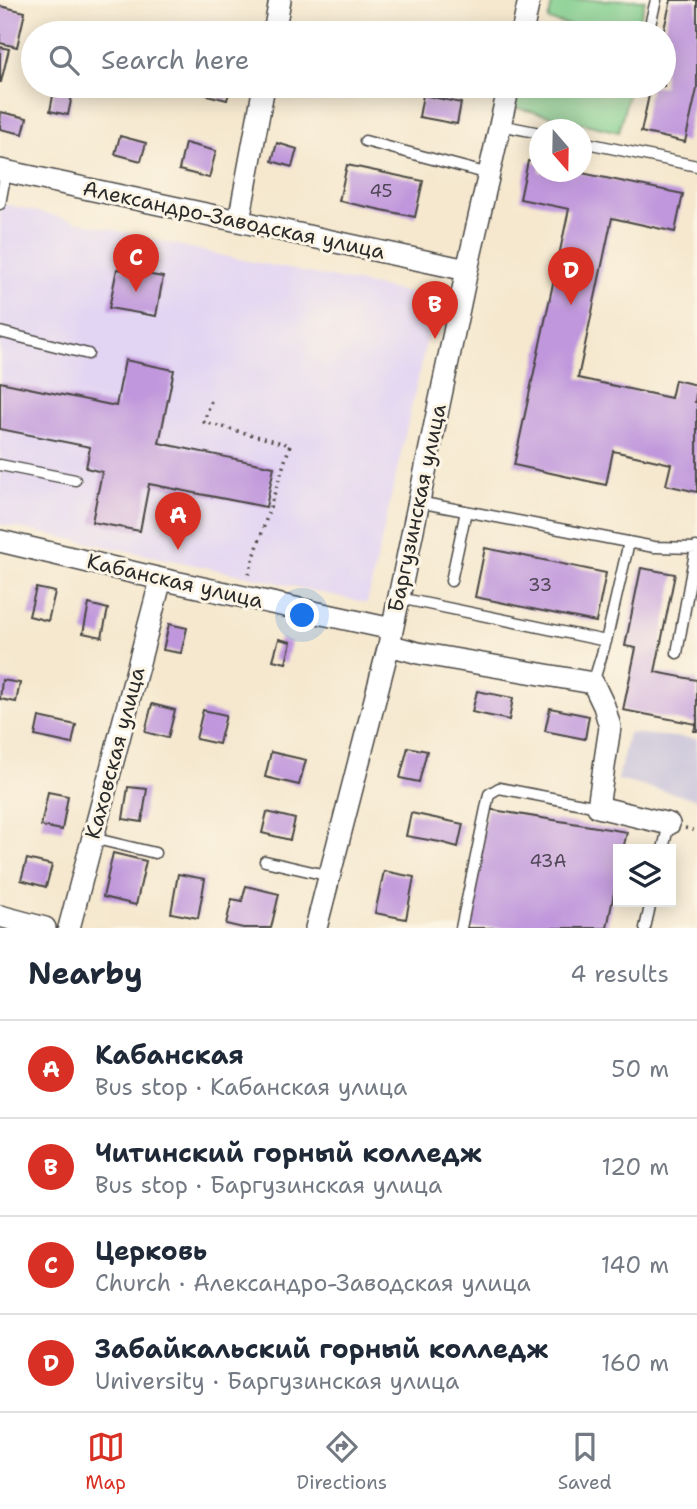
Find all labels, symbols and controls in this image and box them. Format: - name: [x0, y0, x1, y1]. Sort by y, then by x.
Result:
- search box: [21, 21, 676, 98]
- icon: search: [45, 41, 83, 79]
- text: Search here: [101, 42, 250, 77]
- north arrow: [529, 119, 592, 182]
- street label: Александро-Заводская улица: [80, 174, 388, 266]
- house number: 45: [369, 179, 393, 203]
- pin: C: [113, 234, 159, 292]
- pin: D: [548, 247, 594, 305]
- pin: B: [412, 281, 458, 339]
- street label: Баргузинская улица: [381, 401, 453, 615]
- pin: A: [155, 492, 201, 550]
- street label: Кабанская улица: [84, 547, 266, 615]
- house number: 33: [528, 573, 552, 597]
- your location: [285, 598, 319, 632]
- street label: Каховская улица: [79, 664, 151, 842]
- map controls: [613, 844, 676, 907]
- button: layers: [613, 844, 676, 907]
- house number: 43А: [529, 849, 567, 873]
- text: Nearby: [28, 953, 143, 994]
- text: 4 results: [570, 959, 669, 989]
- text: Кабанская: [95, 1037, 244, 1072]
- text: A: [42, 1054, 60, 1084]
- text: 50 m: [611, 1054, 669, 1084]
- text: Bus stop · Кабанская улица: [95, 1072, 407, 1102]
- text: Читинский горный колледж: [95, 1135, 482, 1170]
- text: B: [44, 1152, 58, 1182]
- text: 120 m: [601, 1152, 669, 1182]
- text: Bus stop · Баргузинская улица: [95, 1170, 442, 1200]
- text: Церковь: [95, 1233, 207, 1268]
- text: C: [44, 1250, 58, 1280]
- text: 140 m: [601, 1250, 669, 1280]
- text: Church · Александро-Заводская улица: [95, 1268, 531, 1298]
- text: Забайкальский горный колледж: [95, 1331, 548, 1366]
- text: D: [43, 1348, 59, 1378]
- text: 160 m: [601, 1348, 669, 1378]
- text: University · Баргузинская улица: [95, 1366, 459, 1396]
- tab: Map: [85, 1428, 126, 1495]
- tab: Directions: [297, 1428, 387, 1495]
- tab: Saved: [558, 1428, 612, 1495]

